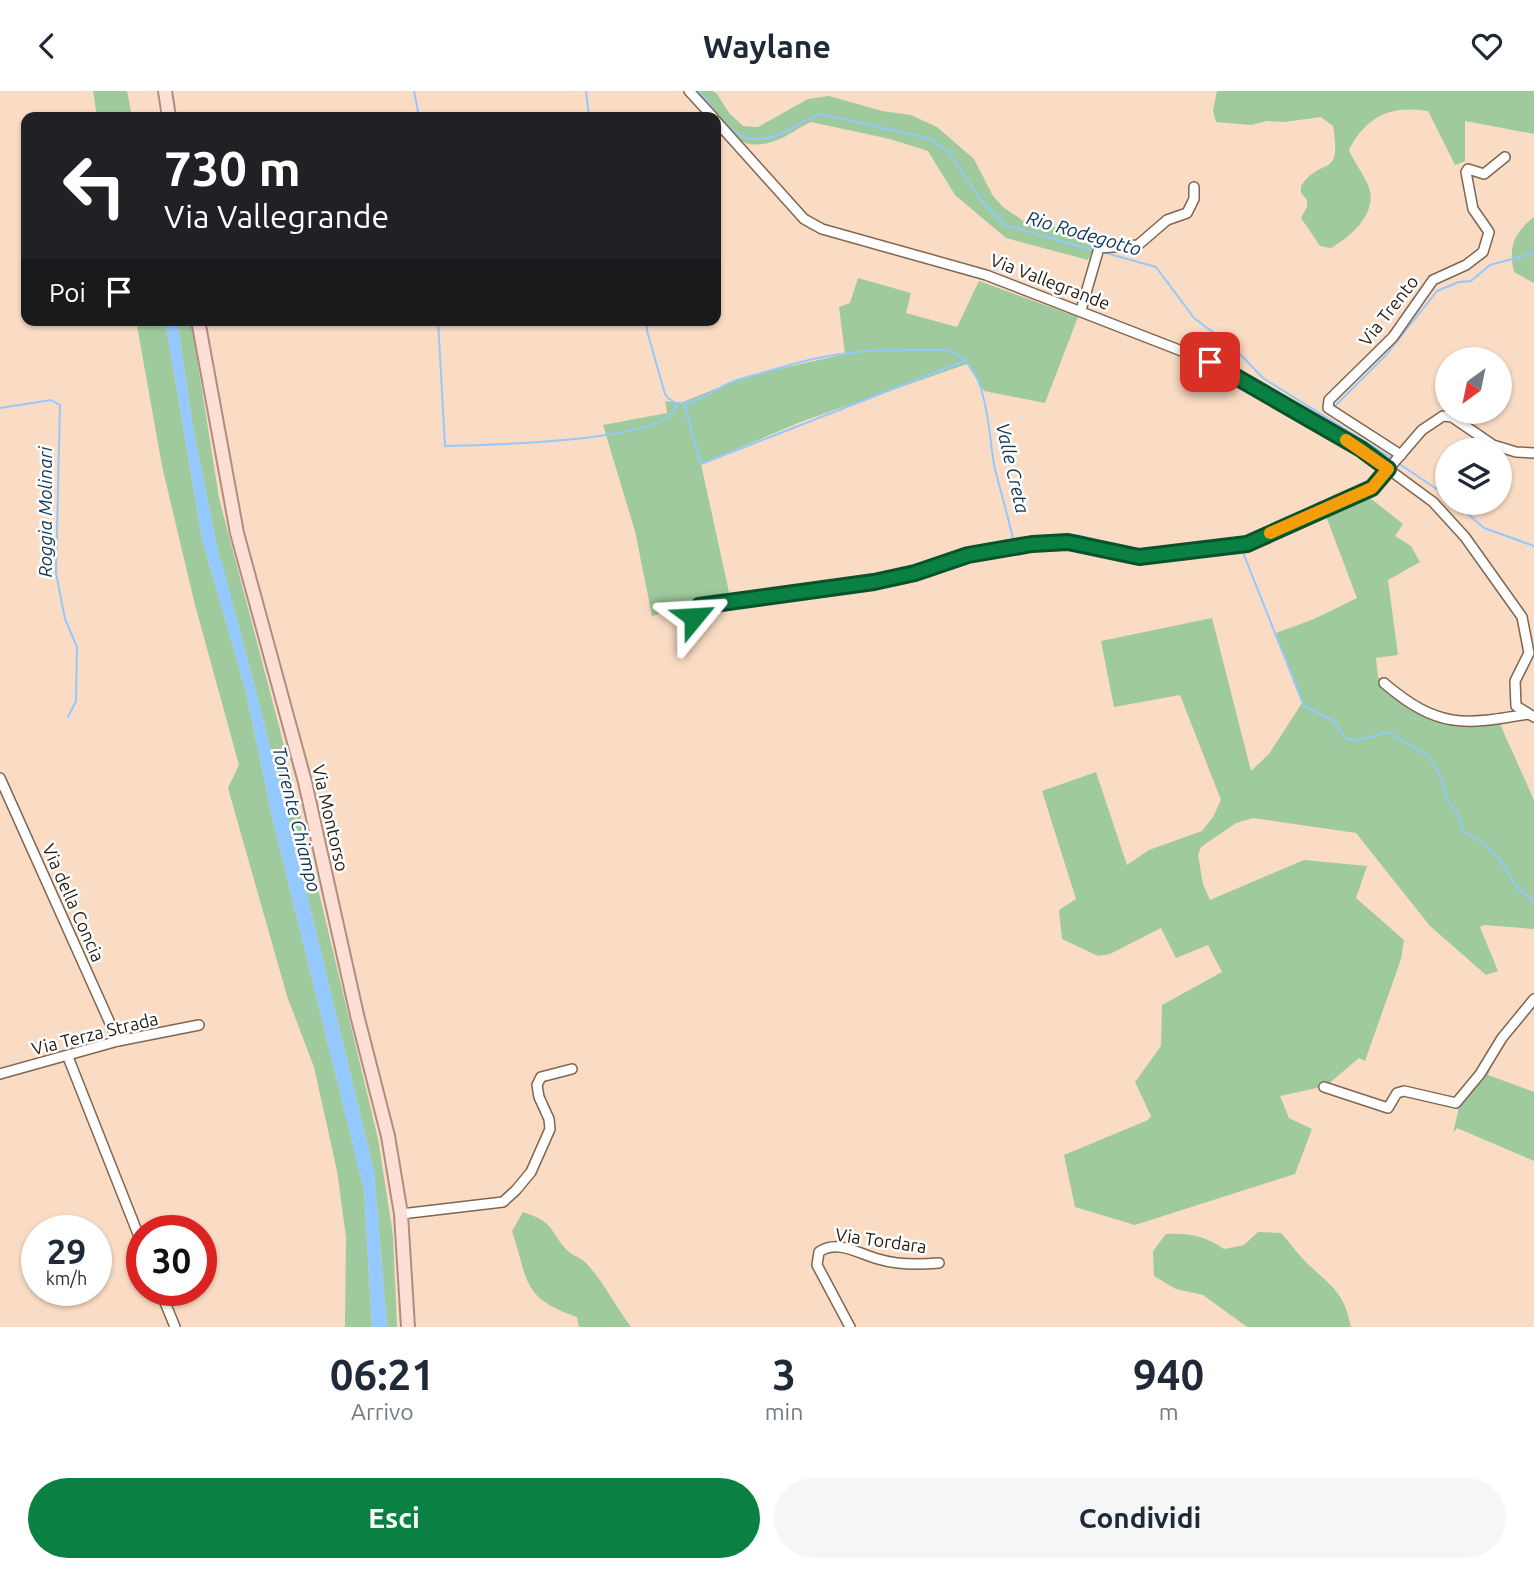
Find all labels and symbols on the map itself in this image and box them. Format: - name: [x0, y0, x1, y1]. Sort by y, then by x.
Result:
- water label: Rio Rodegotto: [1024, 206, 1144, 260]
- street label: Via Vallegrande: [988, 249, 1113, 313]
- street label: Via Trento: [1355, 271, 1422, 350]
- pin: [1180, 332, 1240, 392]
- north arrow: [1435, 347, 1512, 423]
- water label: Valle Creta: [992, 421, 1034, 515]
- water label: Roggia Molinari: [34, 445, 56, 577]
- position arrow: [657, 580, 731, 654]
- water label: Torrente Chiampo: [268, 744, 326, 894]
- street label: Via Montorso: [309, 762, 353, 873]
- street label: Via della Concia: [39, 841, 109, 965]
- street label: Via Terza Strada: [29, 1008, 160, 1058]
- speed limit sign: 30: [126, 1215, 217, 1306]
- street label: Via Tordara: [834, 1224, 928, 1256]

